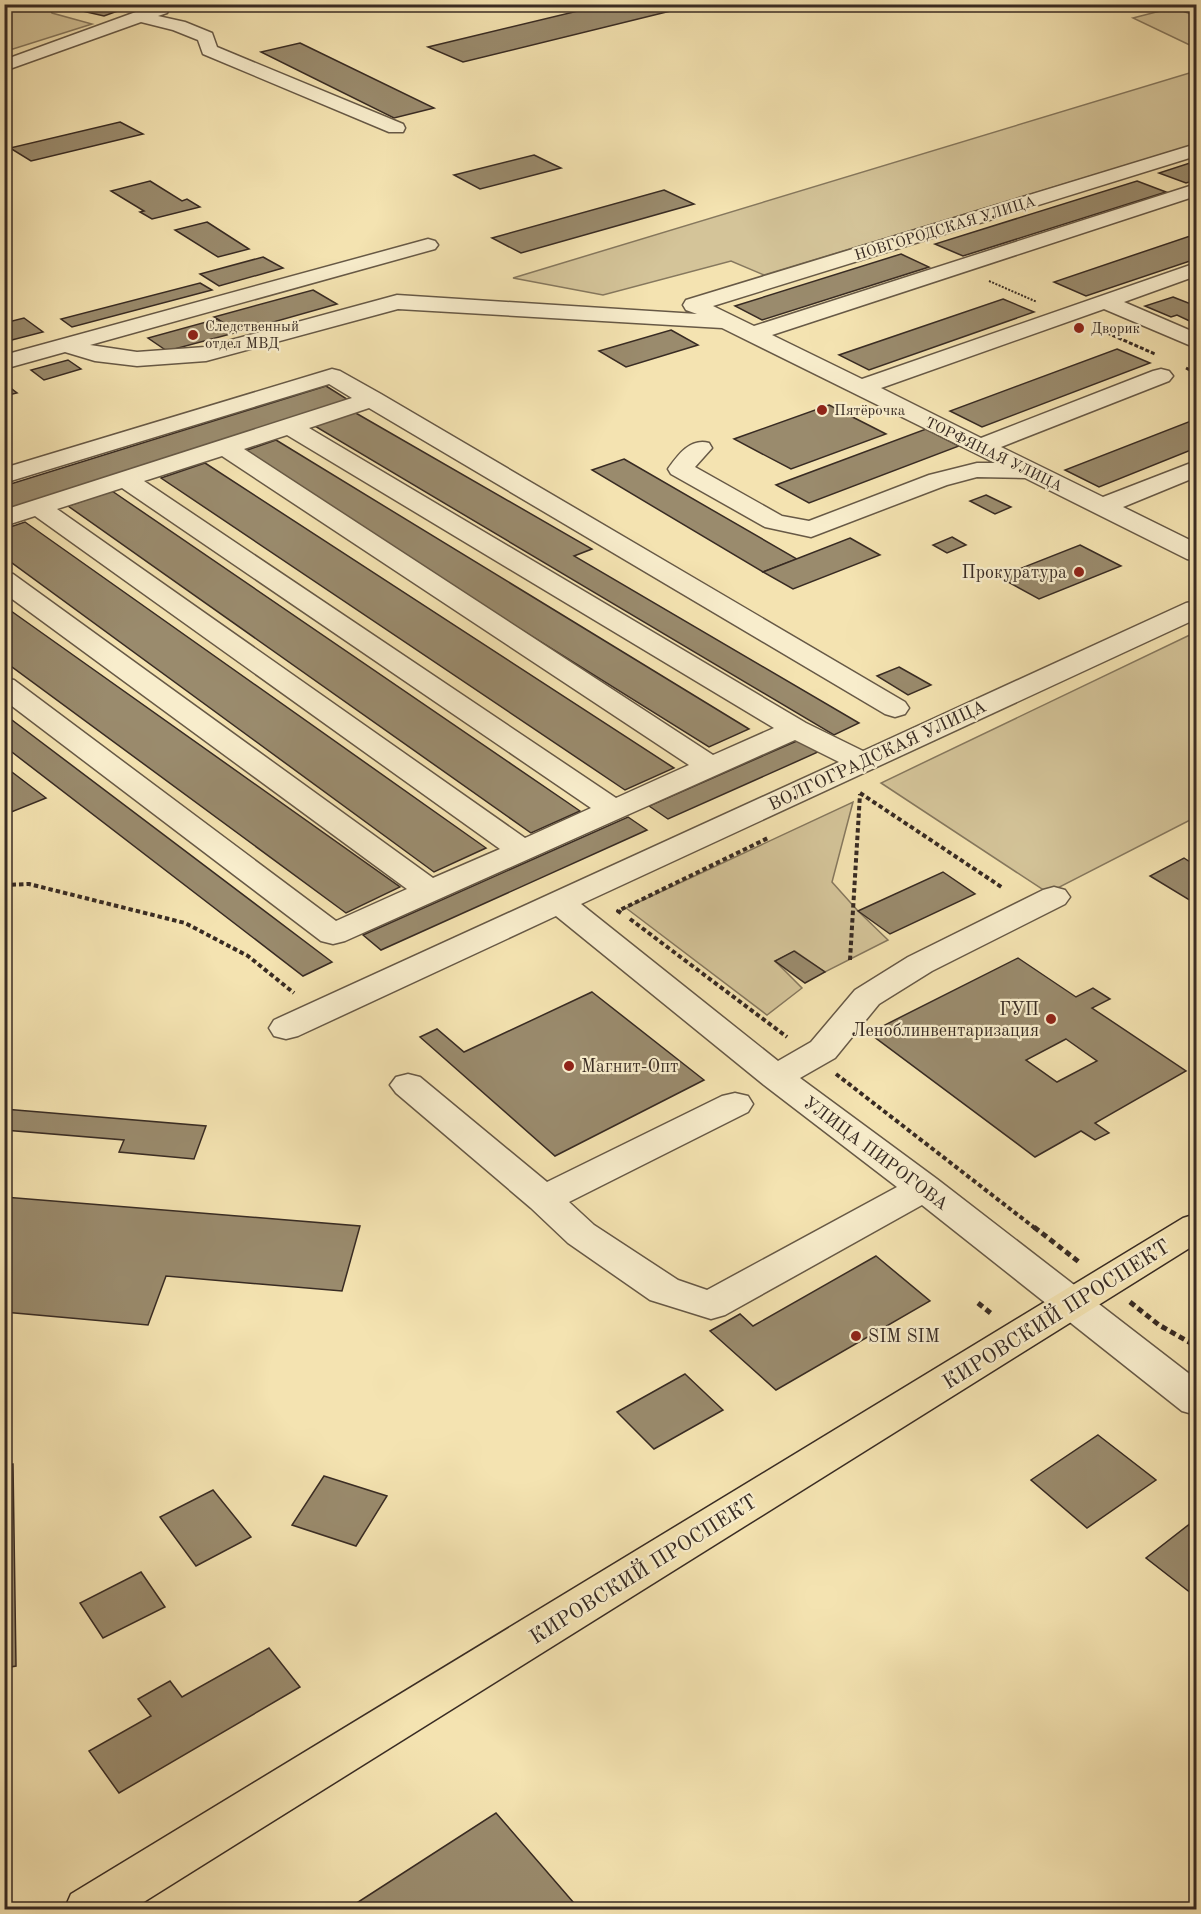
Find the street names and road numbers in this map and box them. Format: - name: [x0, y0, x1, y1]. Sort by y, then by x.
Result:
- street label: НОВГОРОДСКАЯ УЛИЦА: [853, 195, 1038, 264]
- street label: ТОРФЯНАЯ УЛИЦА: [922, 416, 1065, 495]
- street label: ВОЛГОГРАДСКАЯ УЛИЦА: [766, 697, 989, 814]
- street label: УЛИЦА ПИРОГОВА: [800, 1094, 951, 1214]
- street label: КИРОВСКИЙ ПРОСПЕКТ: [937, 1232, 1174, 1394]
- street label: КИРОВСКИЙ ПРОСПЕКТ: [524, 1487, 761, 1649]

